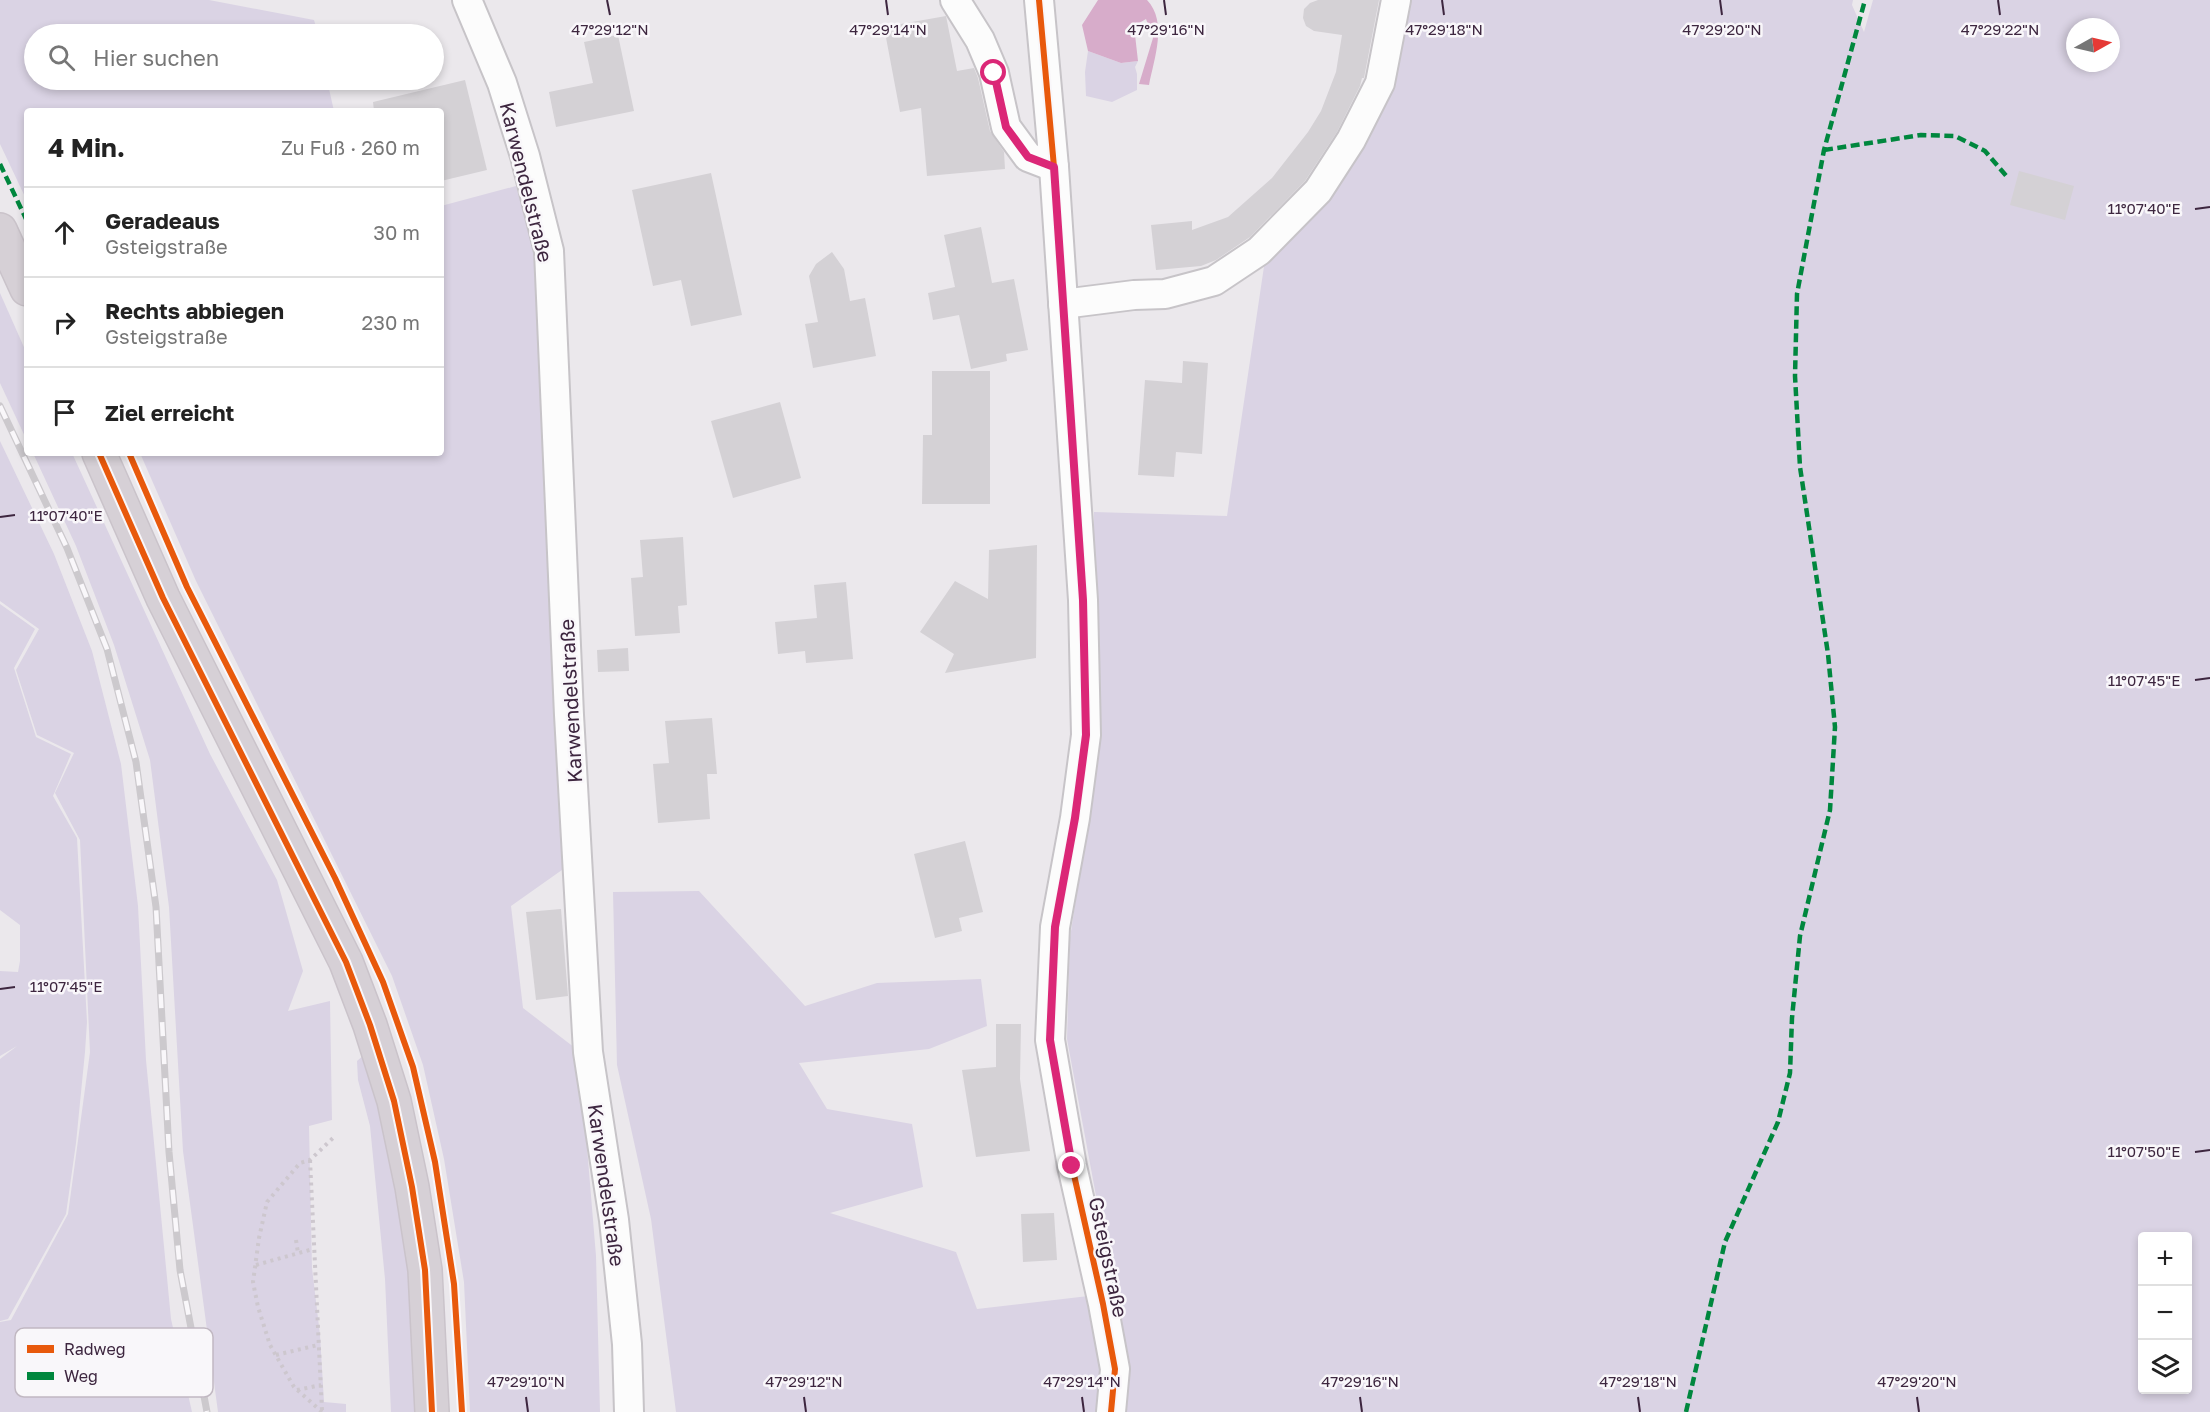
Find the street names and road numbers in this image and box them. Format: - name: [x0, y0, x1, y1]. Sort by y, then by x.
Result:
- street label: Karwendelstraße: [496, 100, 558, 264]
- street label: Karwendelstraße: [554, 618, 586, 784]
- street label: Karwendelstraße: [584, 1102, 630, 1268]
- street label: Gsteigstraße: [1085, 1195, 1133, 1319]

